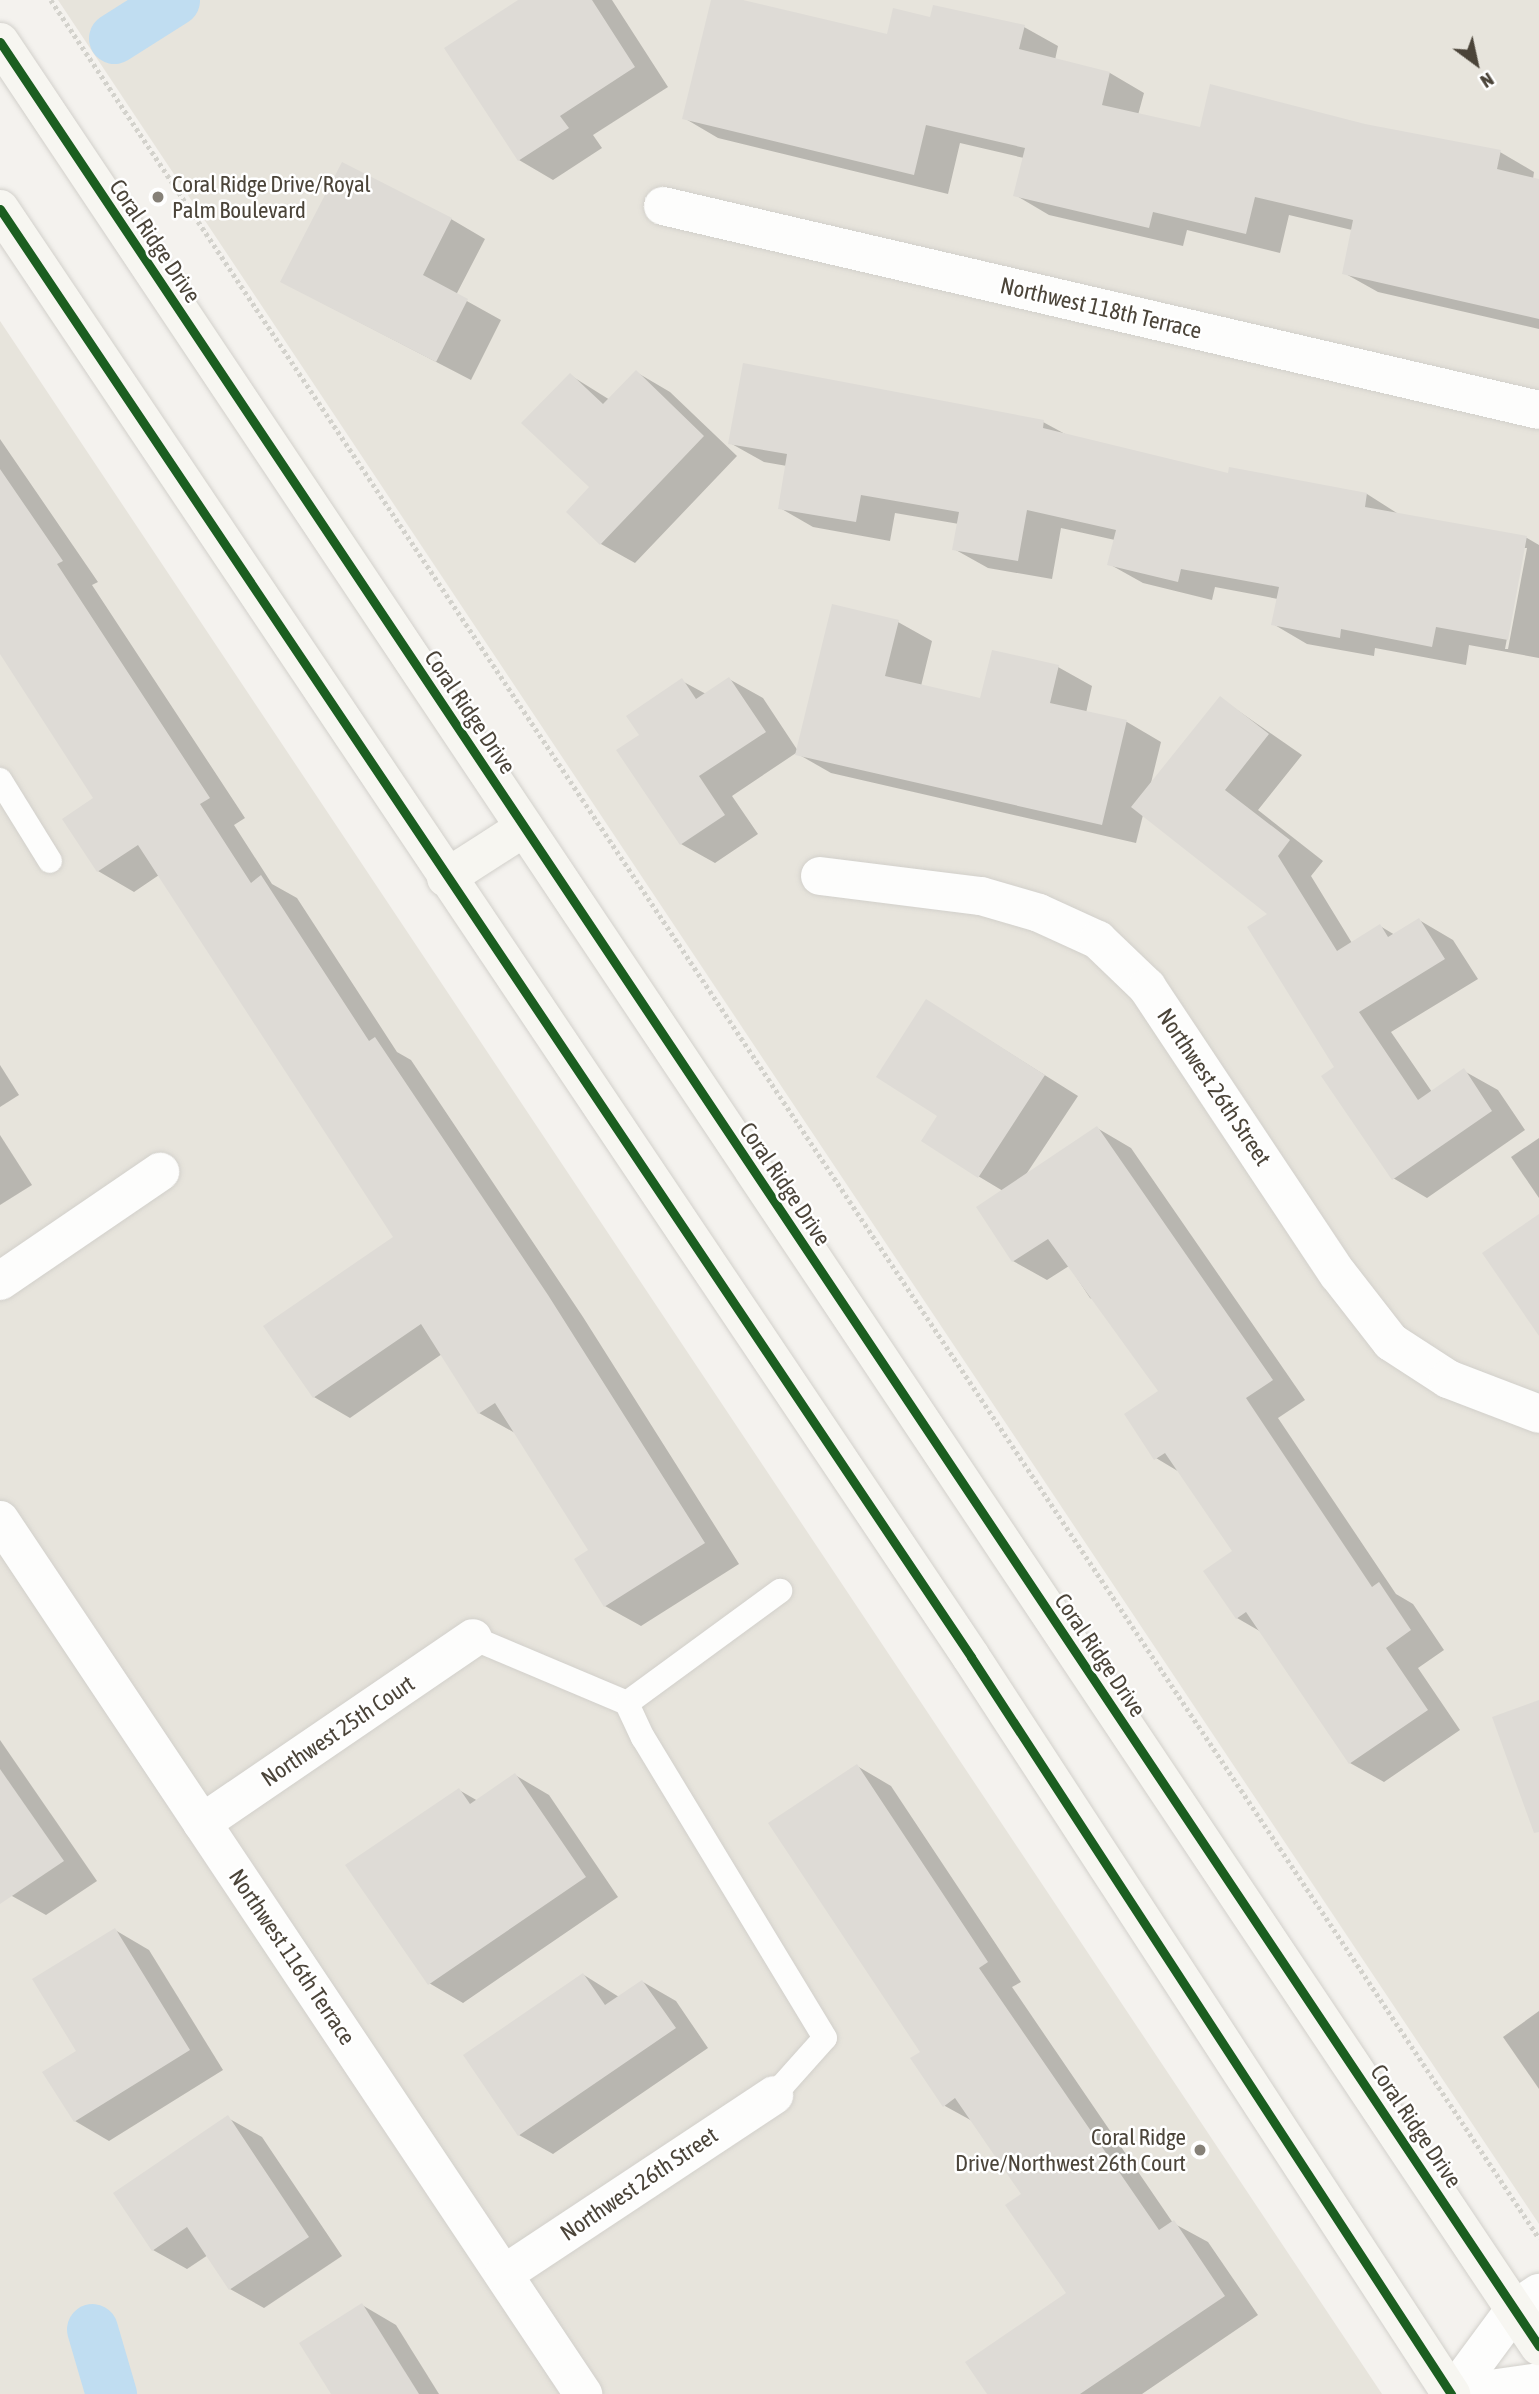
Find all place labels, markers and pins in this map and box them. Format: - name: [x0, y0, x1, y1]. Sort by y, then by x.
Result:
- place label: Coral Ridge Drive/Royal Palm Boulevard: [172, 170, 371, 224]
- marker: Coral Ridge Drive/Royal Palm Boulevard: [150, 189, 166, 205]
- place label: Coral Ridge Drive/Northwest 26th Court: [955, 2123, 1186, 2177]
- marker: Coral Ridge Drive/Northwest 26th Court: [1192, 2142, 1208, 2158]

